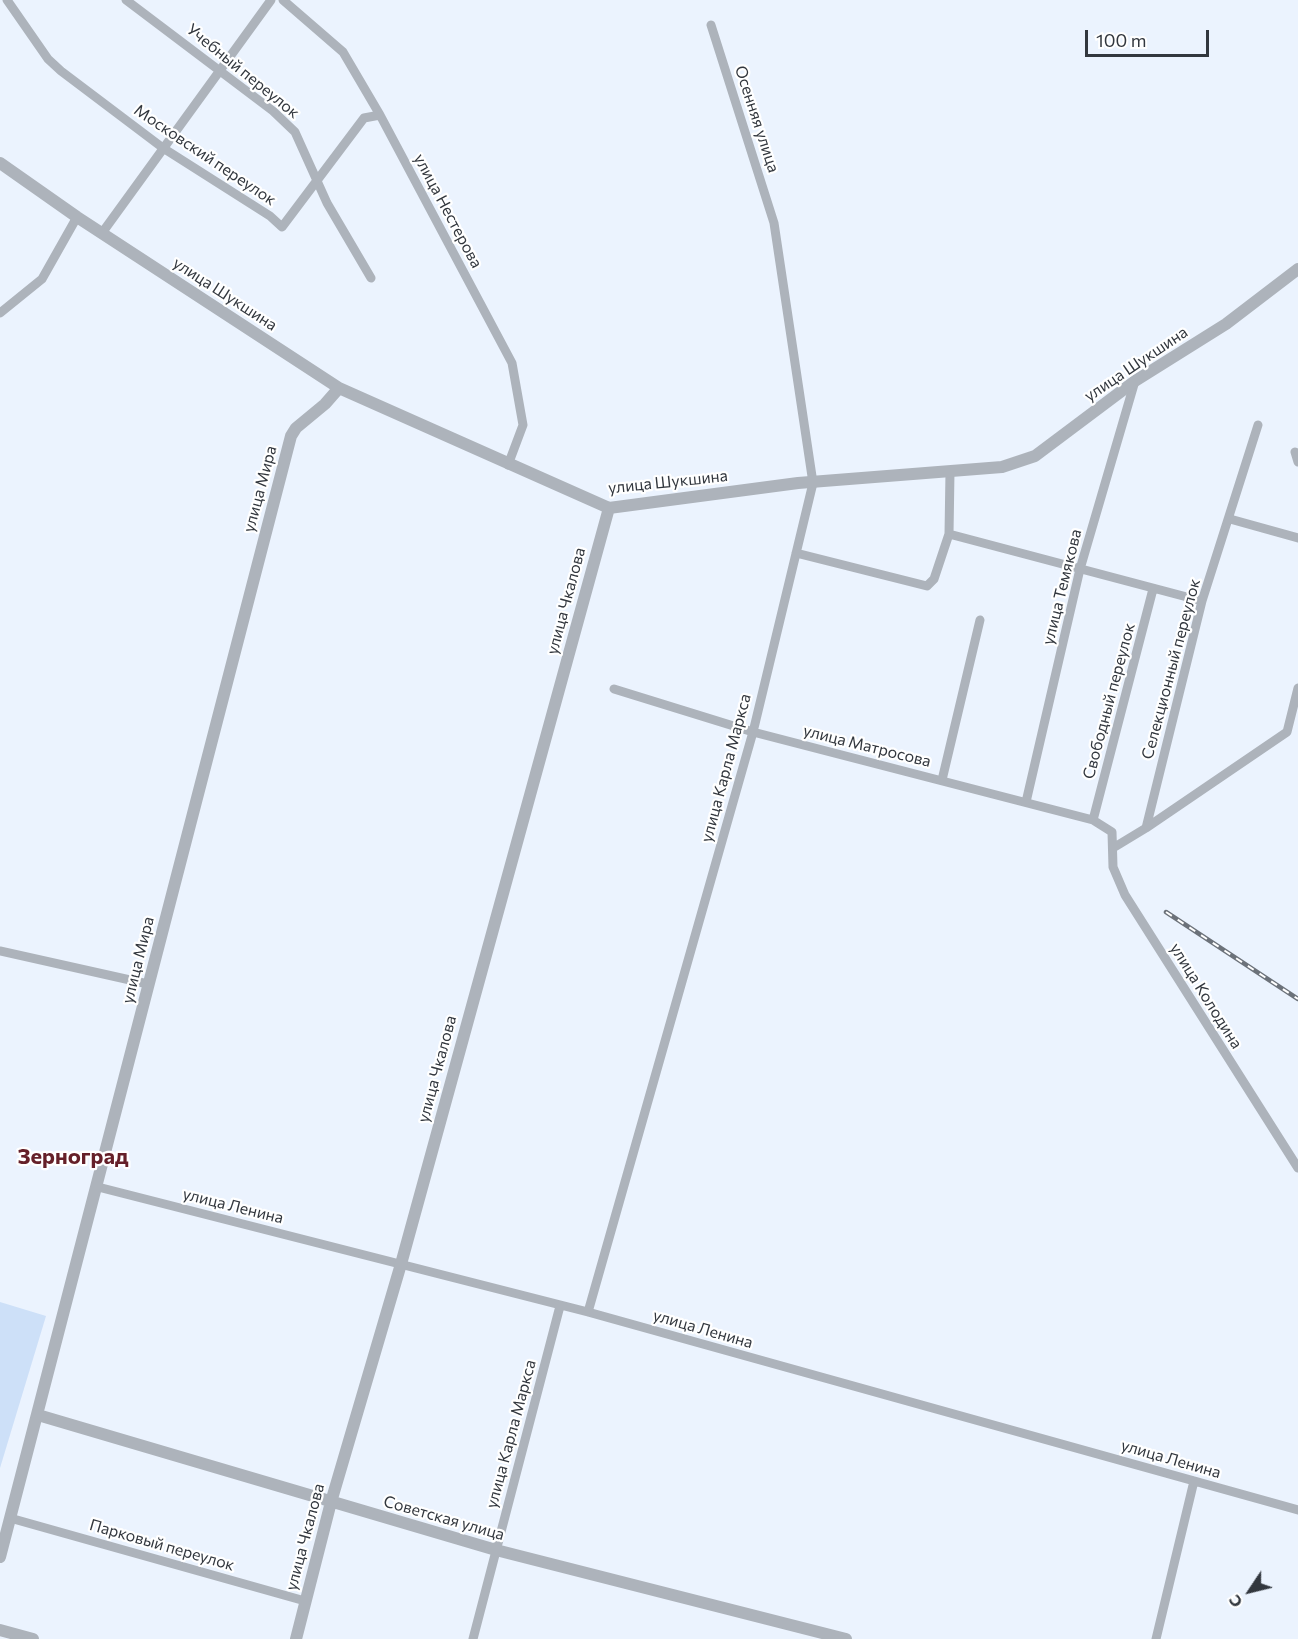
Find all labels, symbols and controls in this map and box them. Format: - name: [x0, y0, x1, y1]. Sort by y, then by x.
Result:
- scale bar: [1088, 18, 1212, 56]
- street label: Учебный переулок: [183, 20, 303, 122]
- text: 100 m: [1096, 29, 1146, 51]
- street label: Осенняя улица: [731, 63, 783, 175]
- street label: Московский переулок: [130, 100, 280, 210]
- street label: улица Нестерова: [410, 151, 486, 271]
- street label: улица Шукшина: [169, 253, 281, 335]
- street label: улица Шукшина: [1081, 322, 1191, 406]
- street label: улица Мира: [239, 444, 281, 534]
- street label: улица Шукшина: [607, 466, 729, 498]
- street label: улица Темякова: [1038, 527, 1086, 647]
- street label: улица Чкалова: [542, 545, 590, 657]
- street label: Селекционный переулок: [1138, 577, 1204, 761]
- street label: Свободный переулок: [1079, 621, 1139, 781]
- street label: улица Карла Маркса: [697, 692, 755, 844]
- street label: улица Матросова: [801, 721, 933, 771]
- street label: улица Мира: [118, 915, 158, 1005]
- street label: улица Колодина: [1166, 940, 1246, 1052]
- street label: улица Чкалова: [413, 1013, 461, 1125]
- district label: Зерноград: [17, 1144, 129, 1170]
- street label: улица Ленина: [181, 1184, 285, 1228]
- street label: улица Ленина: [651, 1306, 755, 1352]
- street label: улица Карла Маркса: [482, 1358, 540, 1510]
- street label: улица Ленина: [1119, 1436, 1223, 1482]
- street label: улица Чкалова: [281, 1481, 329, 1593]
- street label: Советская улица: [381, 1492, 507, 1544]
- street label: Парковый переулок: [87, 1515, 237, 1575]
- north arrow: [1220, 1561, 1280, 1621]
- text: С: [1224, 1592, 1246, 1612]

